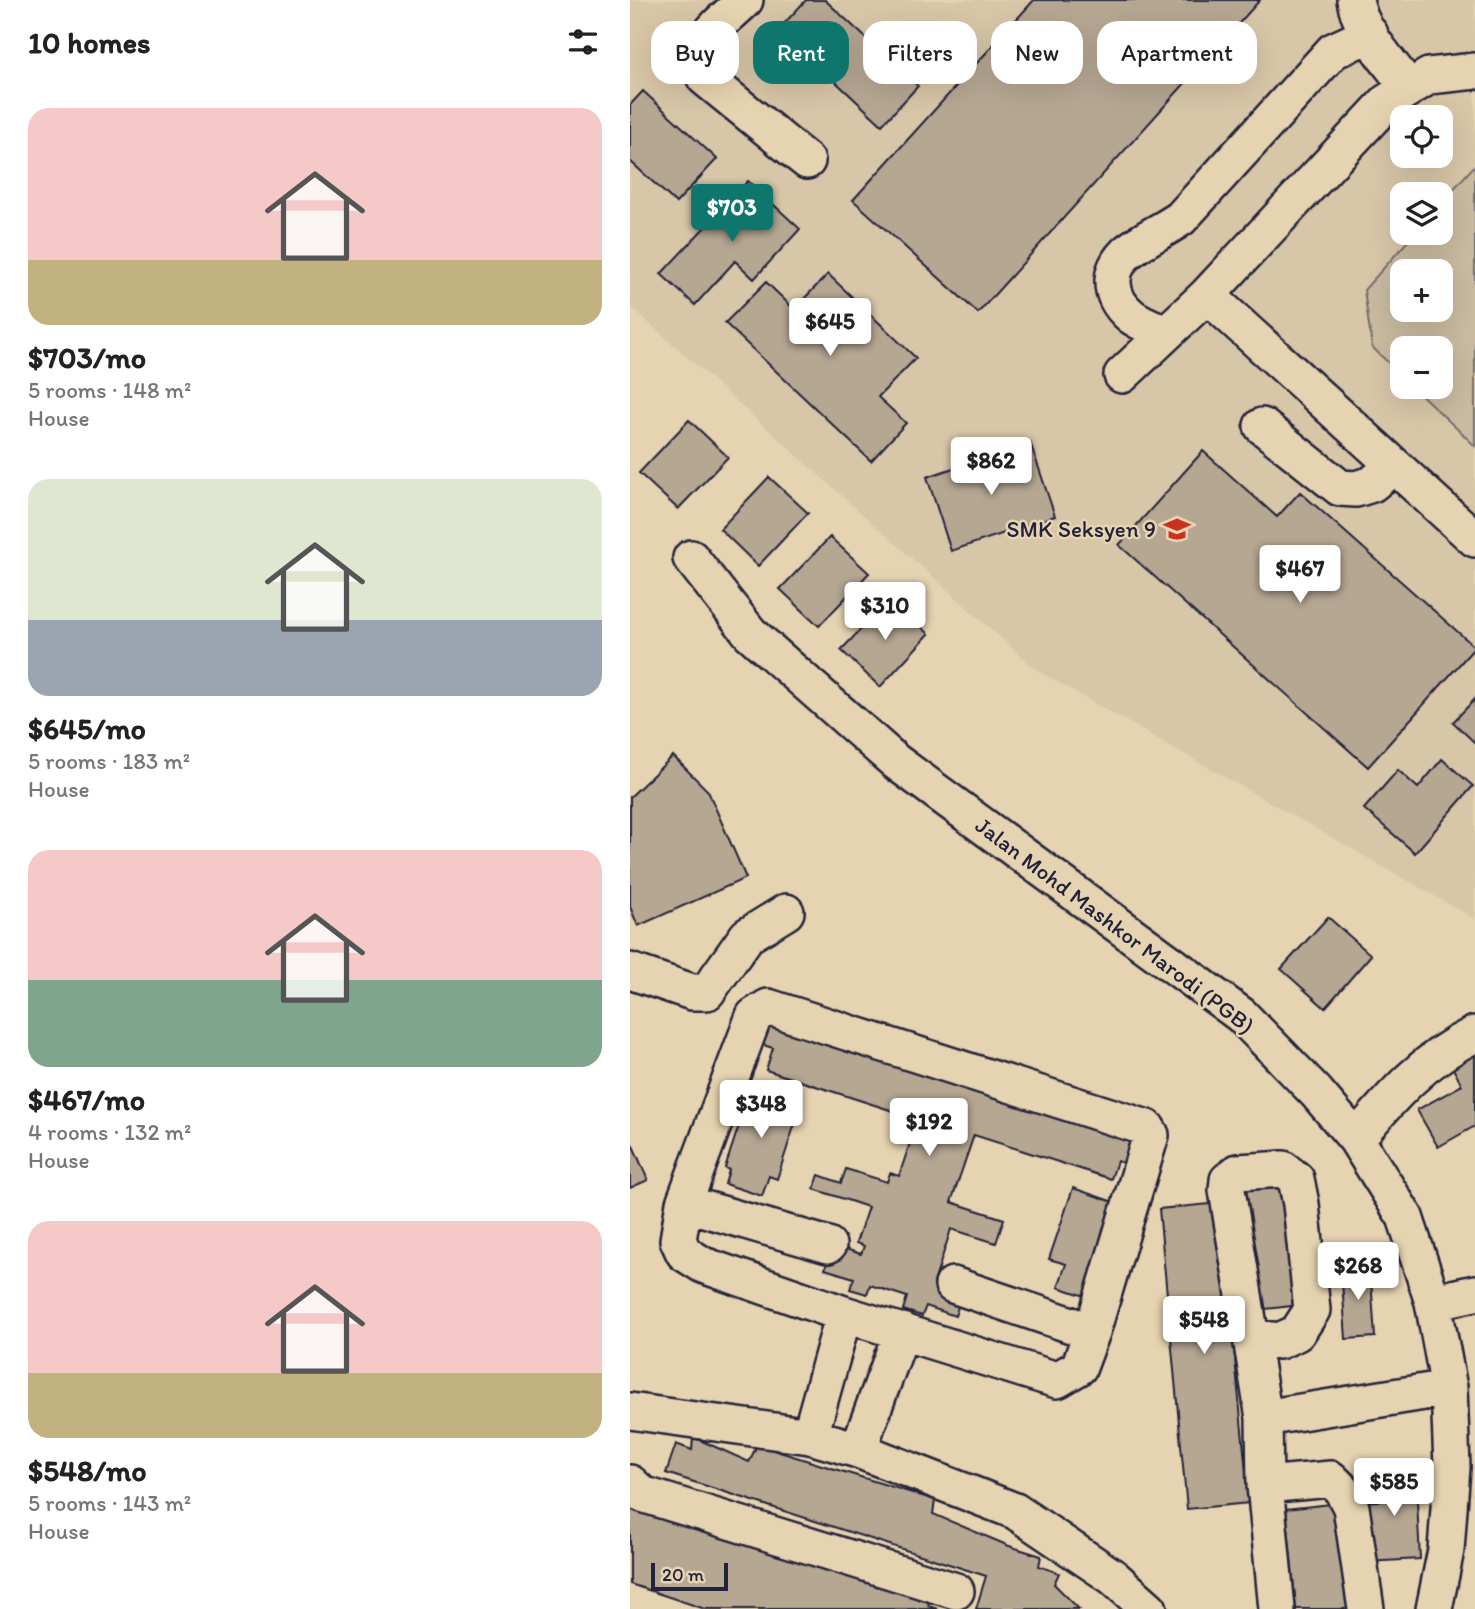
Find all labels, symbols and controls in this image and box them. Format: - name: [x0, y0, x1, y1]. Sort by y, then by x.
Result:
- chip: Buy: [651, 21, 739, 84]
- chip: Rent: [753, 21, 849, 84]
- chip: Filters: [863, 21, 977, 84]
- chip: New: [991, 21, 1083, 84]
- chip: Apartment: [1097, 21, 1257, 84]
- icon: filters: [564, 23, 602, 61]
- text: 10 homes: [28, 24, 151, 61]
- map controls: [1390, 105, 1453, 399]
- button: locate: [1390, 105, 1453, 168]
- icon: home: [252, 153, 378, 279]
- button: layers: [1390, 182, 1453, 245]
- pin: $703: [691, 184, 773, 244]
- text: $703: [707, 193, 757, 221]
- button: +: [1390, 259, 1453, 322]
- pin: $645: [789, 298, 871, 358]
- text: $645: [805, 307, 855, 335]
- button: −: [1390, 336, 1453, 399]
- text: $703/mo: [28, 339, 146, 376]
- text: 5 rooms · 148 m²: [28, 376, 191, 404]
- text: House: [28, 404, 90, 432]
- pin: $862: [950, 438, 1032, 497]
- text: $862: [967, 446, 1015, 474]
- school or university icon: SMK Seksyen 9: [1162, 514, 1192, 544]
- place label: SMK Seksyen 9: [1007, 515, 1156, 543]
- icon: home: [252, 524, 378, 650]
- pin: $467: [1259, 546, 1341, 605]
- text: $467: [1275, 554, 1325, 582]
- pin: $310: [844, 582, 926, 642]
- text: $310: [860, 591, 910, 619]
- text: $645/mo: [28, 710, 146, 747]
- text: 5 rooms · 183 m²: [28, 747, 190, 775]
- text: House: [28, 775, 90, 803]
- street label: Jalan Mohd Mashkor Marodi (PGB): [970, 811, 1260, 1039]
- icon: home: [252, 895, 378, 1021]
- pin: $348: [720, 1080, 802, 1140]
- text: $467/mo: [28, 1081, 145, 1118]
- text: $348: [736, 1089, 786, 1117]
- pin: $192: [888, 1098, 970, 1158]
- text: $192: [906, 1107, 952, 1135]
- text: 4 rooms · 132 m²: [28, 1118, 191, 1146]
- text: House: [28, 1146, 90, 1174]
- pin: $268: [1317, 1242, 1399, 1302]
- text: $268: [1334, 1251, 1382, 1279]
- icon: home: [252, 1266, 378, 1392]
- pin: $548: [1163, 1296, 1245, 1356]
- text: $548: [1179, 1305, 1229, 1333]
- text: $548/mo: [28, 1452, 147, 1489]
- pin: $585: [1353, 1458, 1435, 1518]
- text: $585: [1370, 1467, 1418, 1495]
- text: 5 rooms · 143 m²: [28, 1489, 191, 1517]
- text: House: [28, 1517, 90, 1545]
- scale bar: [651, 1560, 728, 1592]
- text: 20 m: [662, 1563, 704, 1586]

